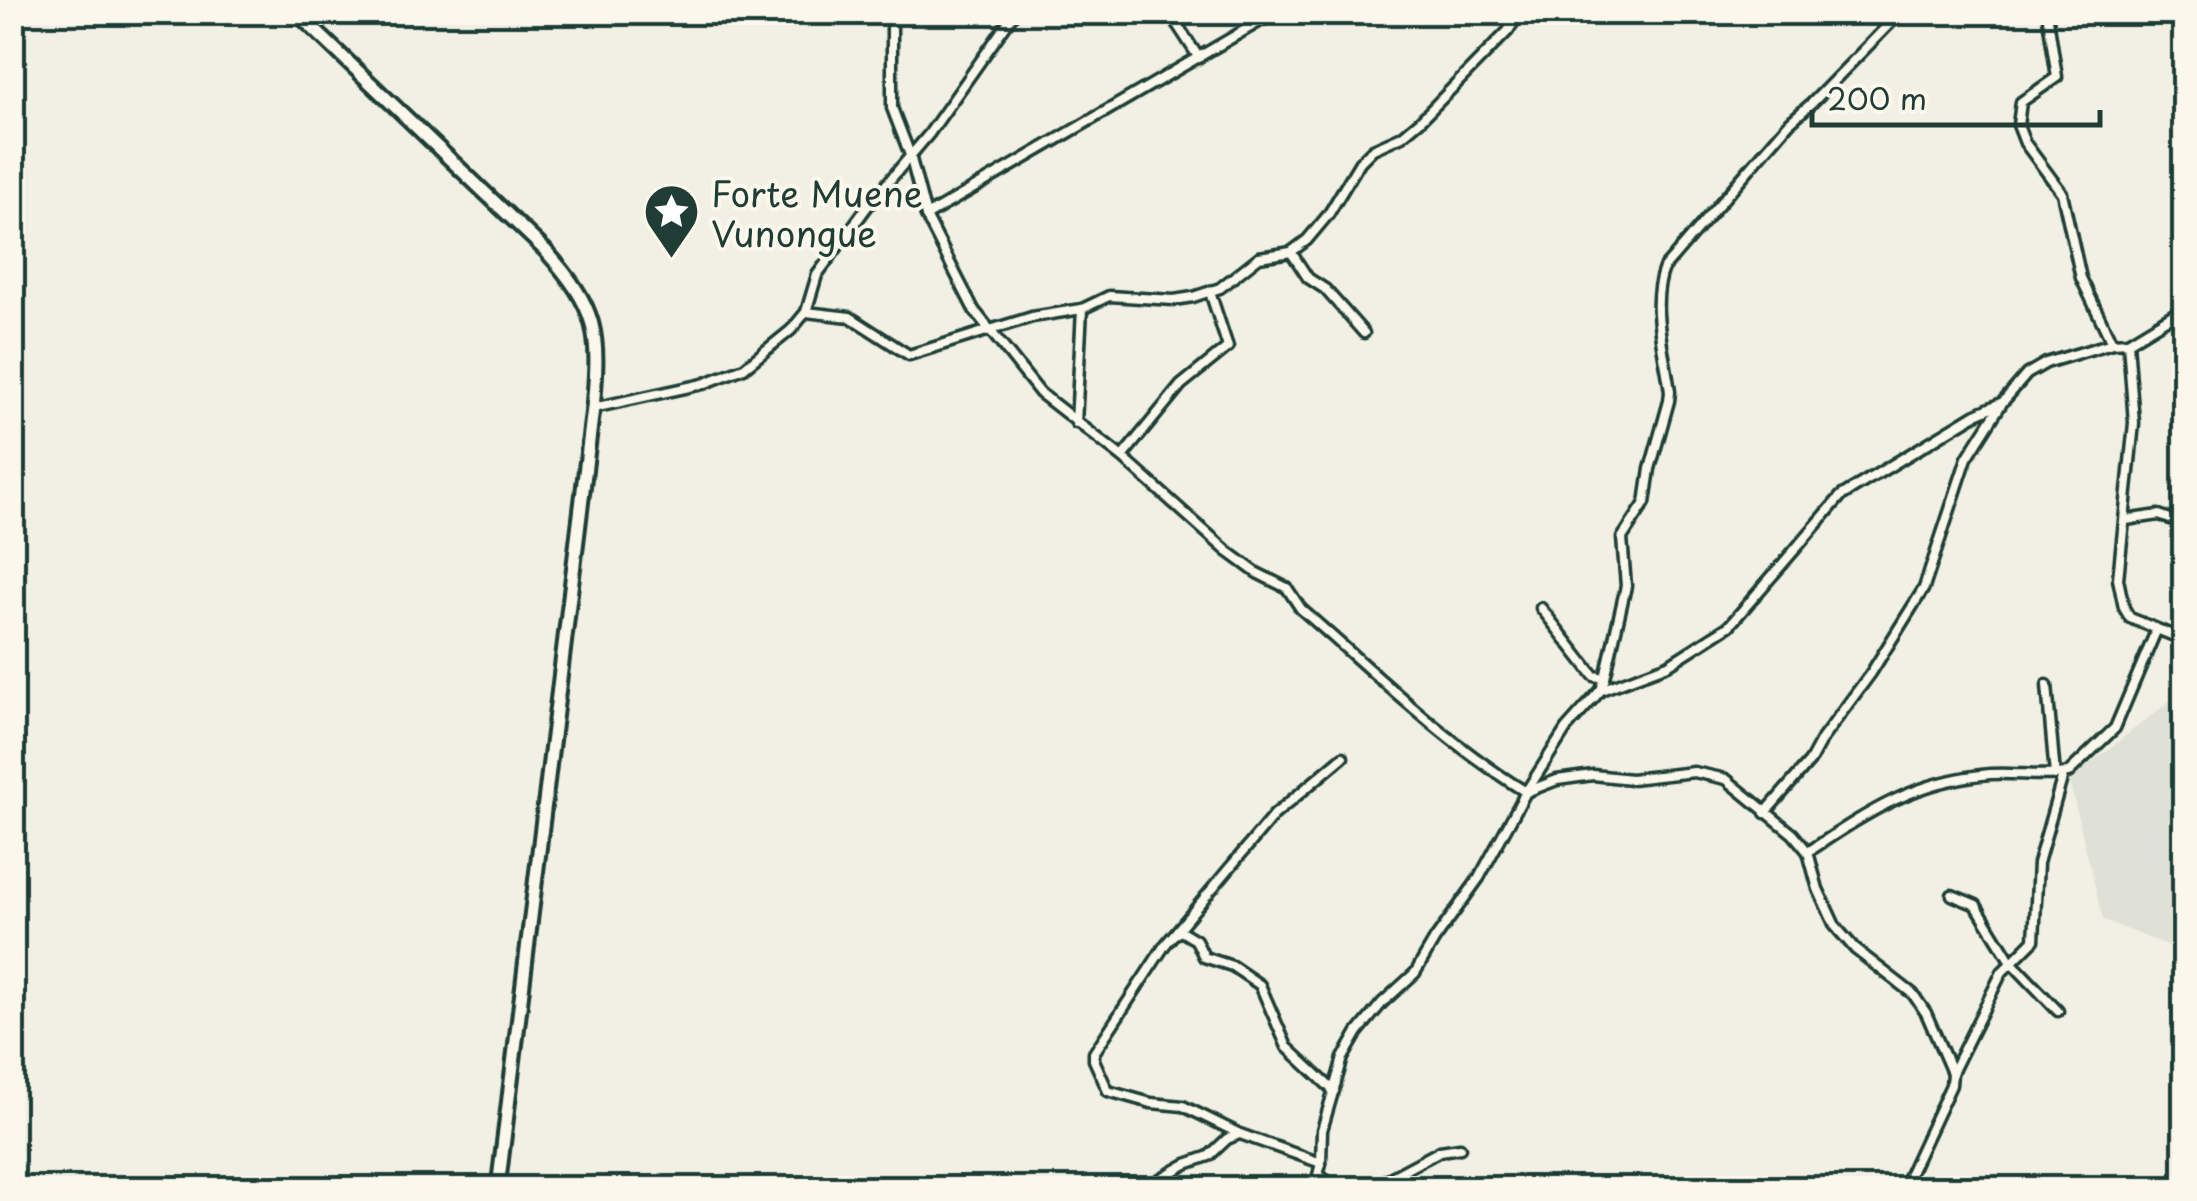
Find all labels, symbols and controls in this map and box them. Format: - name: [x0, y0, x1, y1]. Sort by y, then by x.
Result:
- scale bar: [1812, 65, 2100, 127]
- text: 200 m: [1827, 75, 1927, 120]
- place label: Forte Muene Vunongue: [711, 166, 923, 259]
- place icon: Forte Muene Vunongue: [642, 182, 702, 261]

